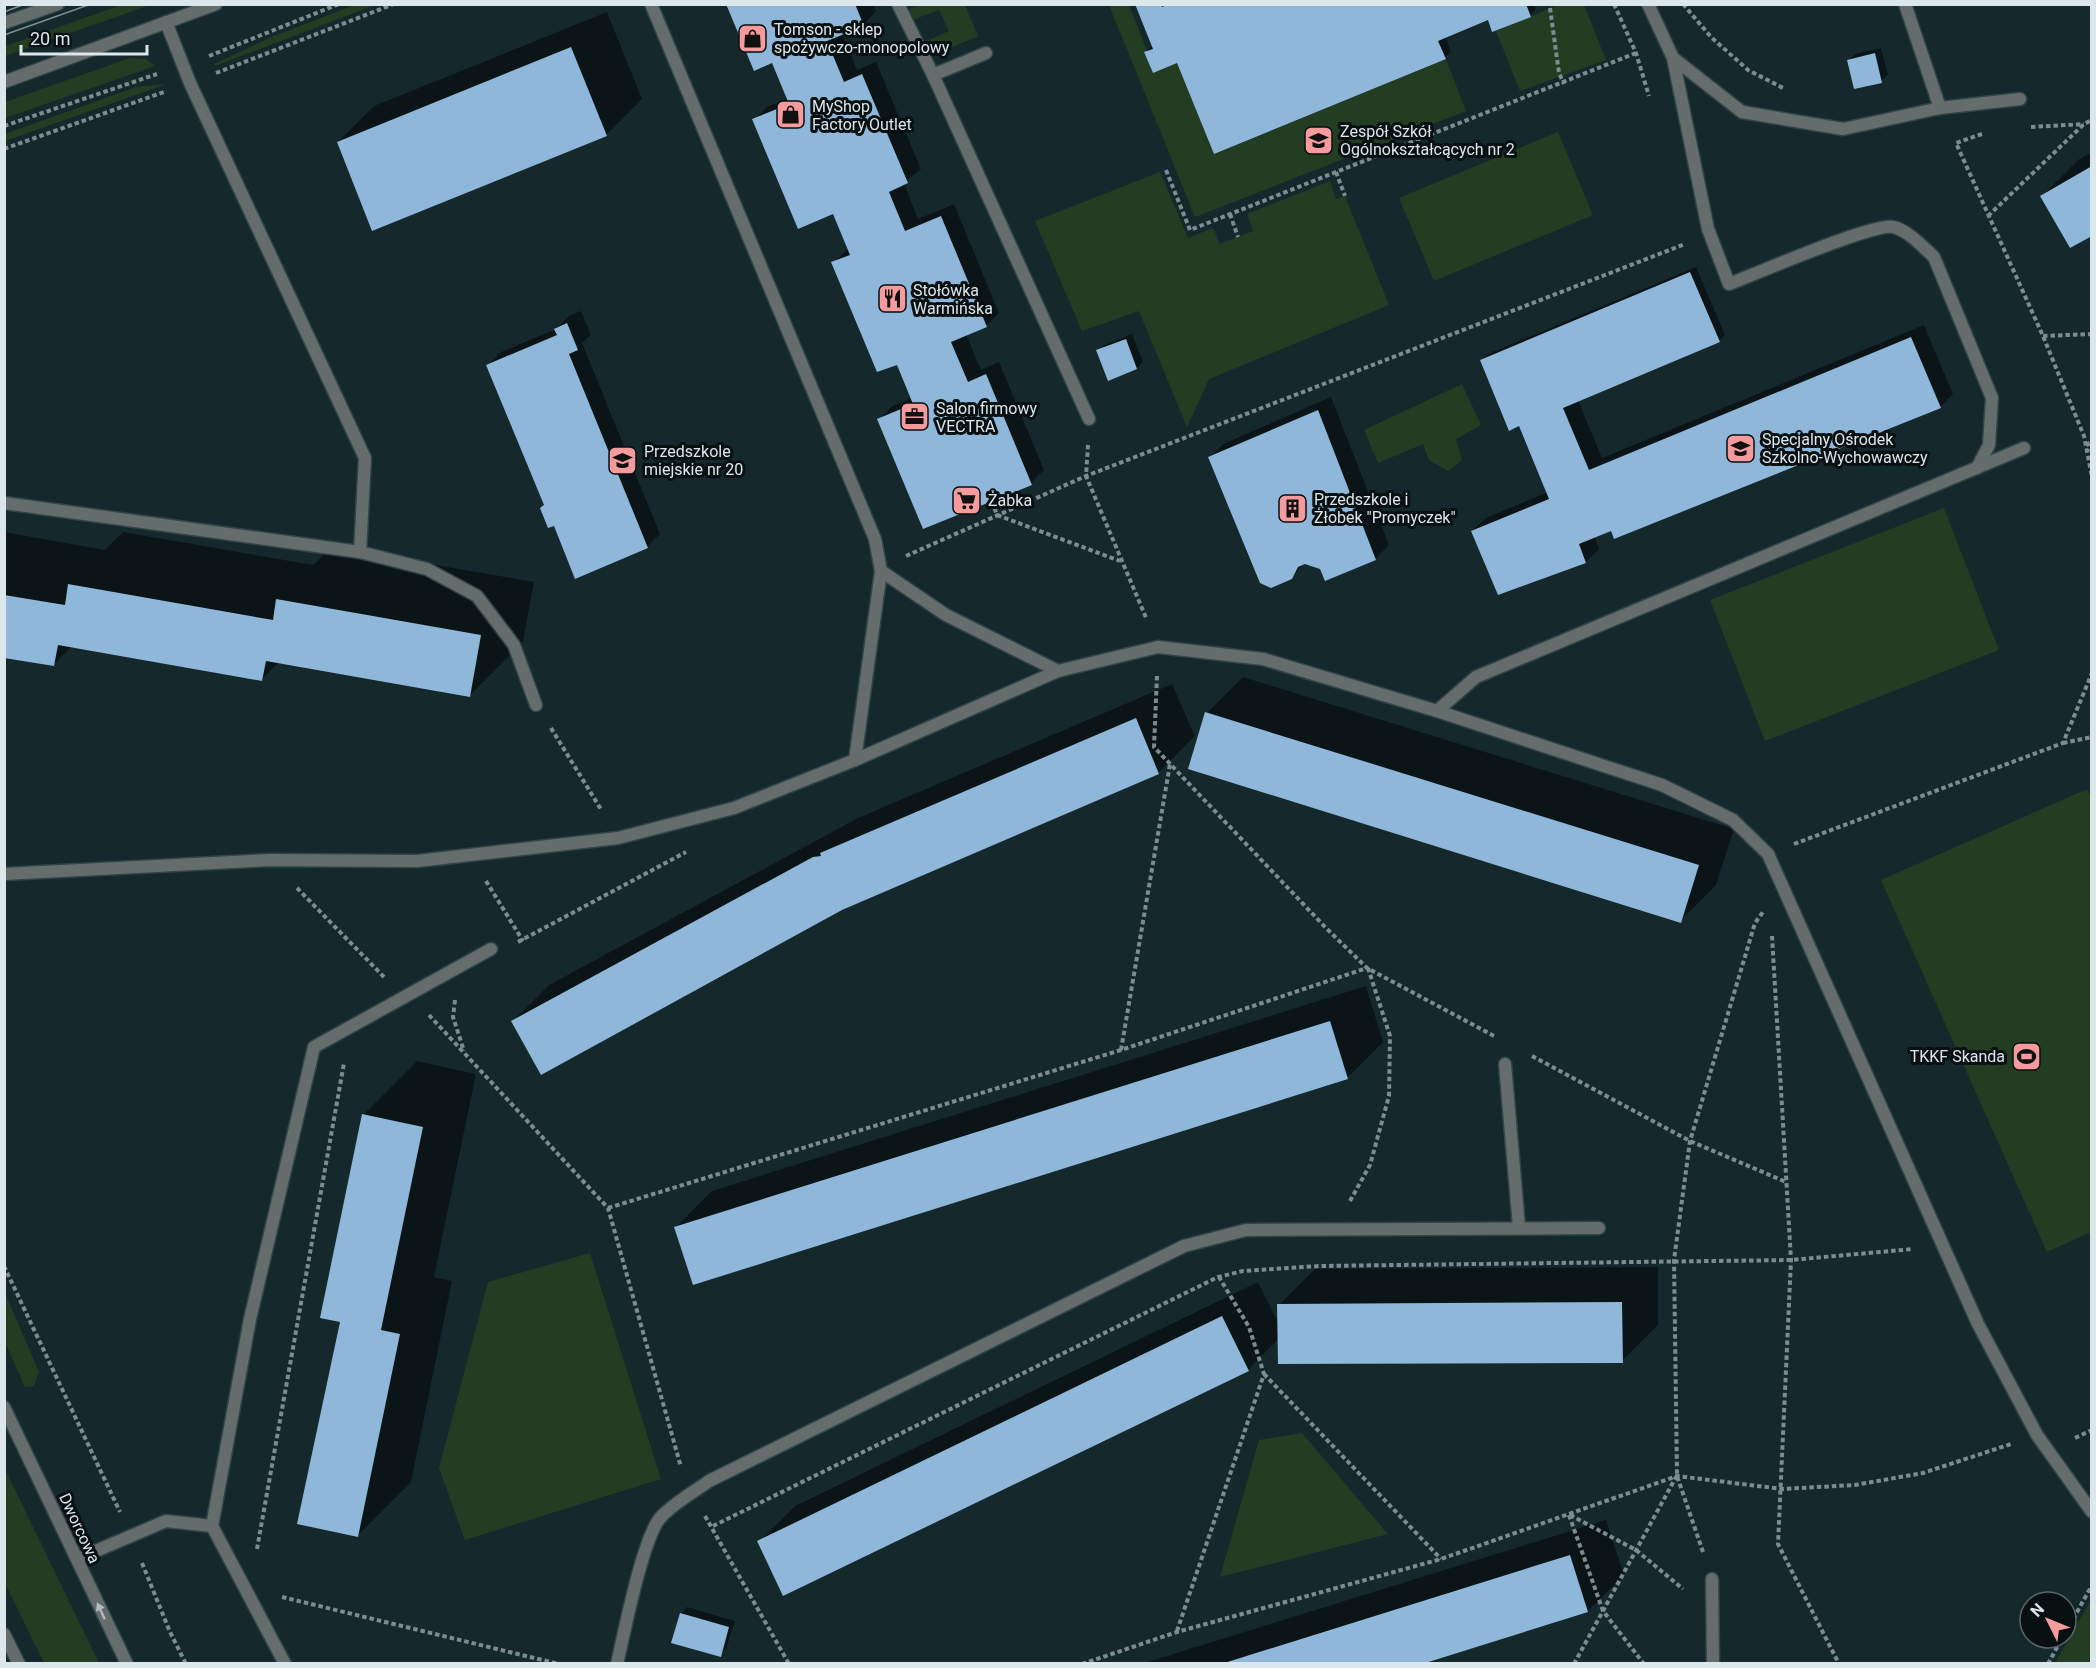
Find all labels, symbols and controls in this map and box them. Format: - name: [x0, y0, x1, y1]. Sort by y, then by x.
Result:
- scale bar: [21, 18, 147, 56]
- place label: Tomson - sklep spożywczo-monopolowy: [774, 20, 950, 57]
- shop icon: Tomson - sklep spożywczo-monopolowy: [737, 22, 769, 54]
- text: 20 m: [30, 28, 70, 49]
- place label: MyShop Factory Outlet: [812, 97, 912, 134]
- shop icon: MyShop Factory Outlet: [775, 99, 807, 131]
- place label: Zespół Szkół Ogólnokształcących nr 2: [1340, 122, 1515, 159]
- school or university icon: Zespół Szkół Ogólnokształcących nr 2: [1303, 124, 1335, 156]
- place label: Stołówka Warmińska: [913, 281, 993, 318]
- restaurant icon: Stołówka Warmińska: [876, 283, 908, 315]
- place label: Salon firmowy VECTRA: [936, 399, 1037, 436]
- office icon: Salon firmowy VECTRA: [899, 401, 931, 433]
- place label: Specjalny Ośrodek Szkolno-Wychowawczy: [1762, 430, 1928, 467]
- school or university icon: Specjalny Ośrodek Szkolno-Wychowawczy: [1725, 432, 1757, 464]
- place label: Przedszkole miejskie nr 20: [644, 442, 743, 479]
- school or university icon: Przedszkole miejskie nr 20: [607, 444, 639, 476]
- supermarket icon: Żabka: [951, 484, 983, 516]
- place label: Przedszkole i Żłobek "Promyczek": [1314, 490, 1456, 527]
- place label: Żabka: [988, 491, 1032, 510]
- building icon: Przedszkole i Żłobek "Promyczek": [1277, 492, 1309, 524]
- sports icon: TKKF Skanda: [2010, 1040, 2042, 1072]
- place label: TKKF Skanda: [1910, 1047, 2005, 1066]
- street label: Dworcowa: [55, 1490, 104, 1566]
- north arrow: [2018, 1590, 2078, 1650]
- text: N: [2027, 1600, 2048, 1621]
- one-way arrow: [97, 1602, 106, 1619]

